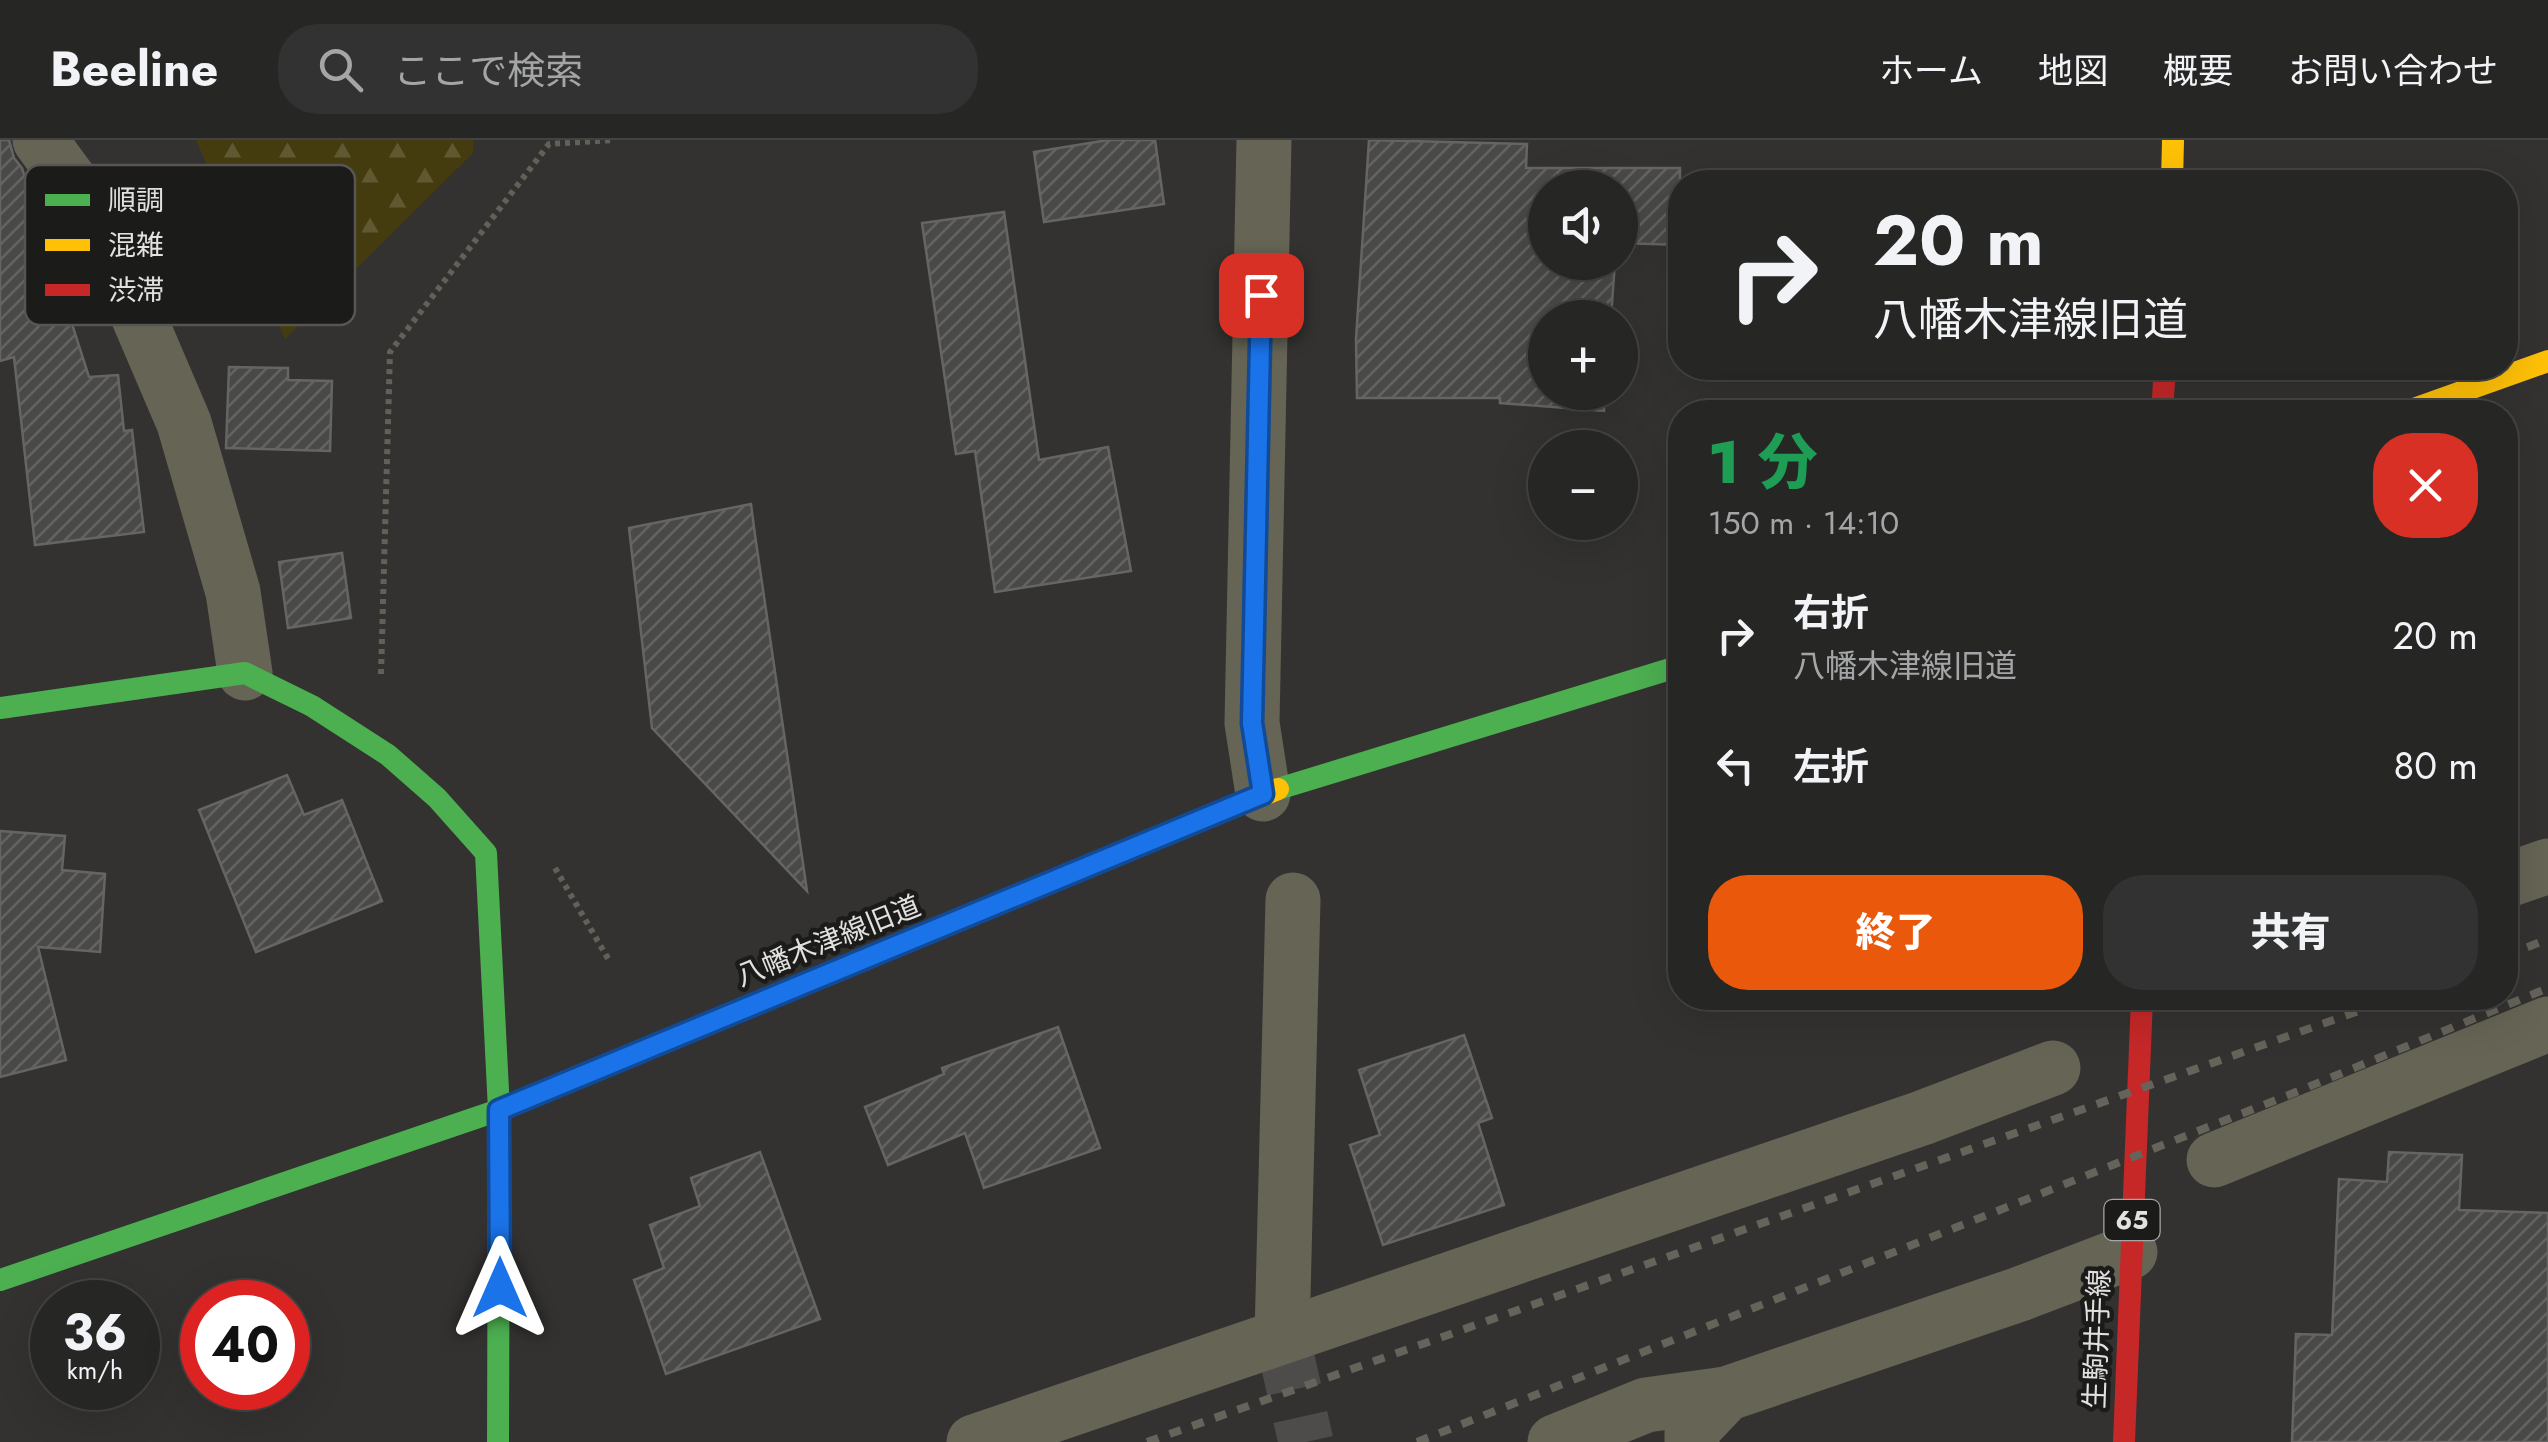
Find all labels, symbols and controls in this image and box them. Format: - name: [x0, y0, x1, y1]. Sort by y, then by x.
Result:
- search box: [278, 24, 978, 114]
- text: Beeline: [50, 35, 218, 104]
- icon: search: [313, 42, 368, 97]
- text: ここで検索: [393, 43, 583, 98]
- text: ホーム: [1879, 46, 1983, 96]
- text: 地図: [2038, 46, 2108, 96]
- text: 概要: [2163, 46, 2233, 96]
- text: お問い合わせ: [2288, 46, 2498, 96]
- legend: [25, 165, 355, 325]
- map controls: [1528, 170, 1638, 540]
- button: sound: [1528, 170, 1638, 280]
- text: 順調: [108, 180, 164, 221]
- text: 20 m: [1873, 190, 2044, 291]
- icon: right: [1708, 210, 1838, 340]
- text: 混雑: [108, 225, 164, 266]
- pin: [1219, 253, 1304, 338]
- icon: arrive: [1234, 268, 1289, 323]
- text: 渋滞: [108, 270, 164, 311]
- text: 八幡木津線旧道: [1873, 287, 2188, 352]
- button: +: [1528, 300, 1638, 410]
- text: 1 分: [1708, 419, 1818, 506]
- button: −: [1528, 430, 1638, 540]
- button: close: [2373, 433, 2478, 538]
- text: 150 m · 14:10: [1708, 500, 1899, 546]
- text: 右折: [1793, 585, 1869, 640]
- icon: right: [1708, 608, 1763, 663]
- text: 20 m: [2393, 608, 2478, 663]
- text: 八幡木津線旧道: [1793, 643, 2017, 689]
- icon: left: [1708, 738, 1763, 793]
- text: 80 m: [2393, 738, 2478, 793]
- text: 左折: [1793, 739, 1869, 794]
- button: 終了: [1708, 875, 2083, 990]
- button: 共有: [2103, 875, 2478, 990]
- street label: 八幡木津線旧道: [729, 885, 927, 997]
- road number: 65: [2104, 1200, 2160, 1240]
- position arrow: [448, 1236, 552, 1340]
- street label: 生駒井手線: [2074, 1268, 2120, 1410]
- speed limit sign: 40: [180, 1280, 310, 1410]
- text: 36: [63, 1296, 127, 1369]
- text: km/h: [67, 1352, 123, 1388]

